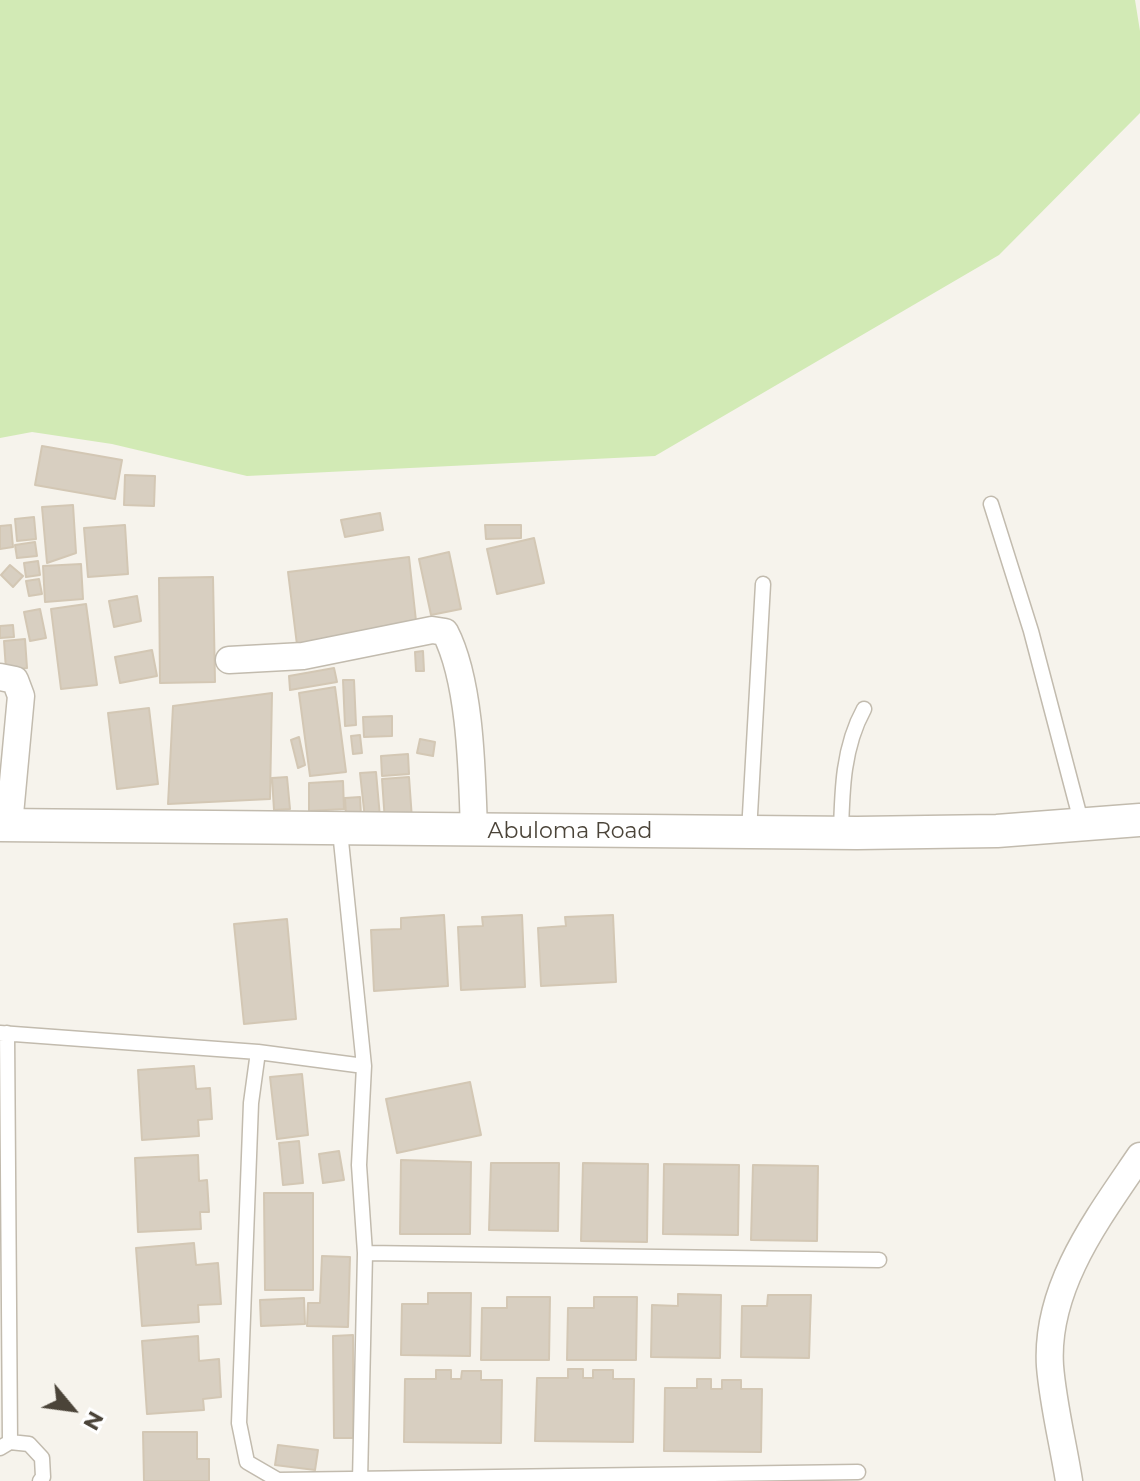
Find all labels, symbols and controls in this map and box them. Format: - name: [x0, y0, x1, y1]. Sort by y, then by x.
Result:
- street label: Abuloma Road: [488, 819, 652, 845]
- north arrow: [32, 1369, 112, 1449]
- text: N: [77, 1407, 110, 1435]

